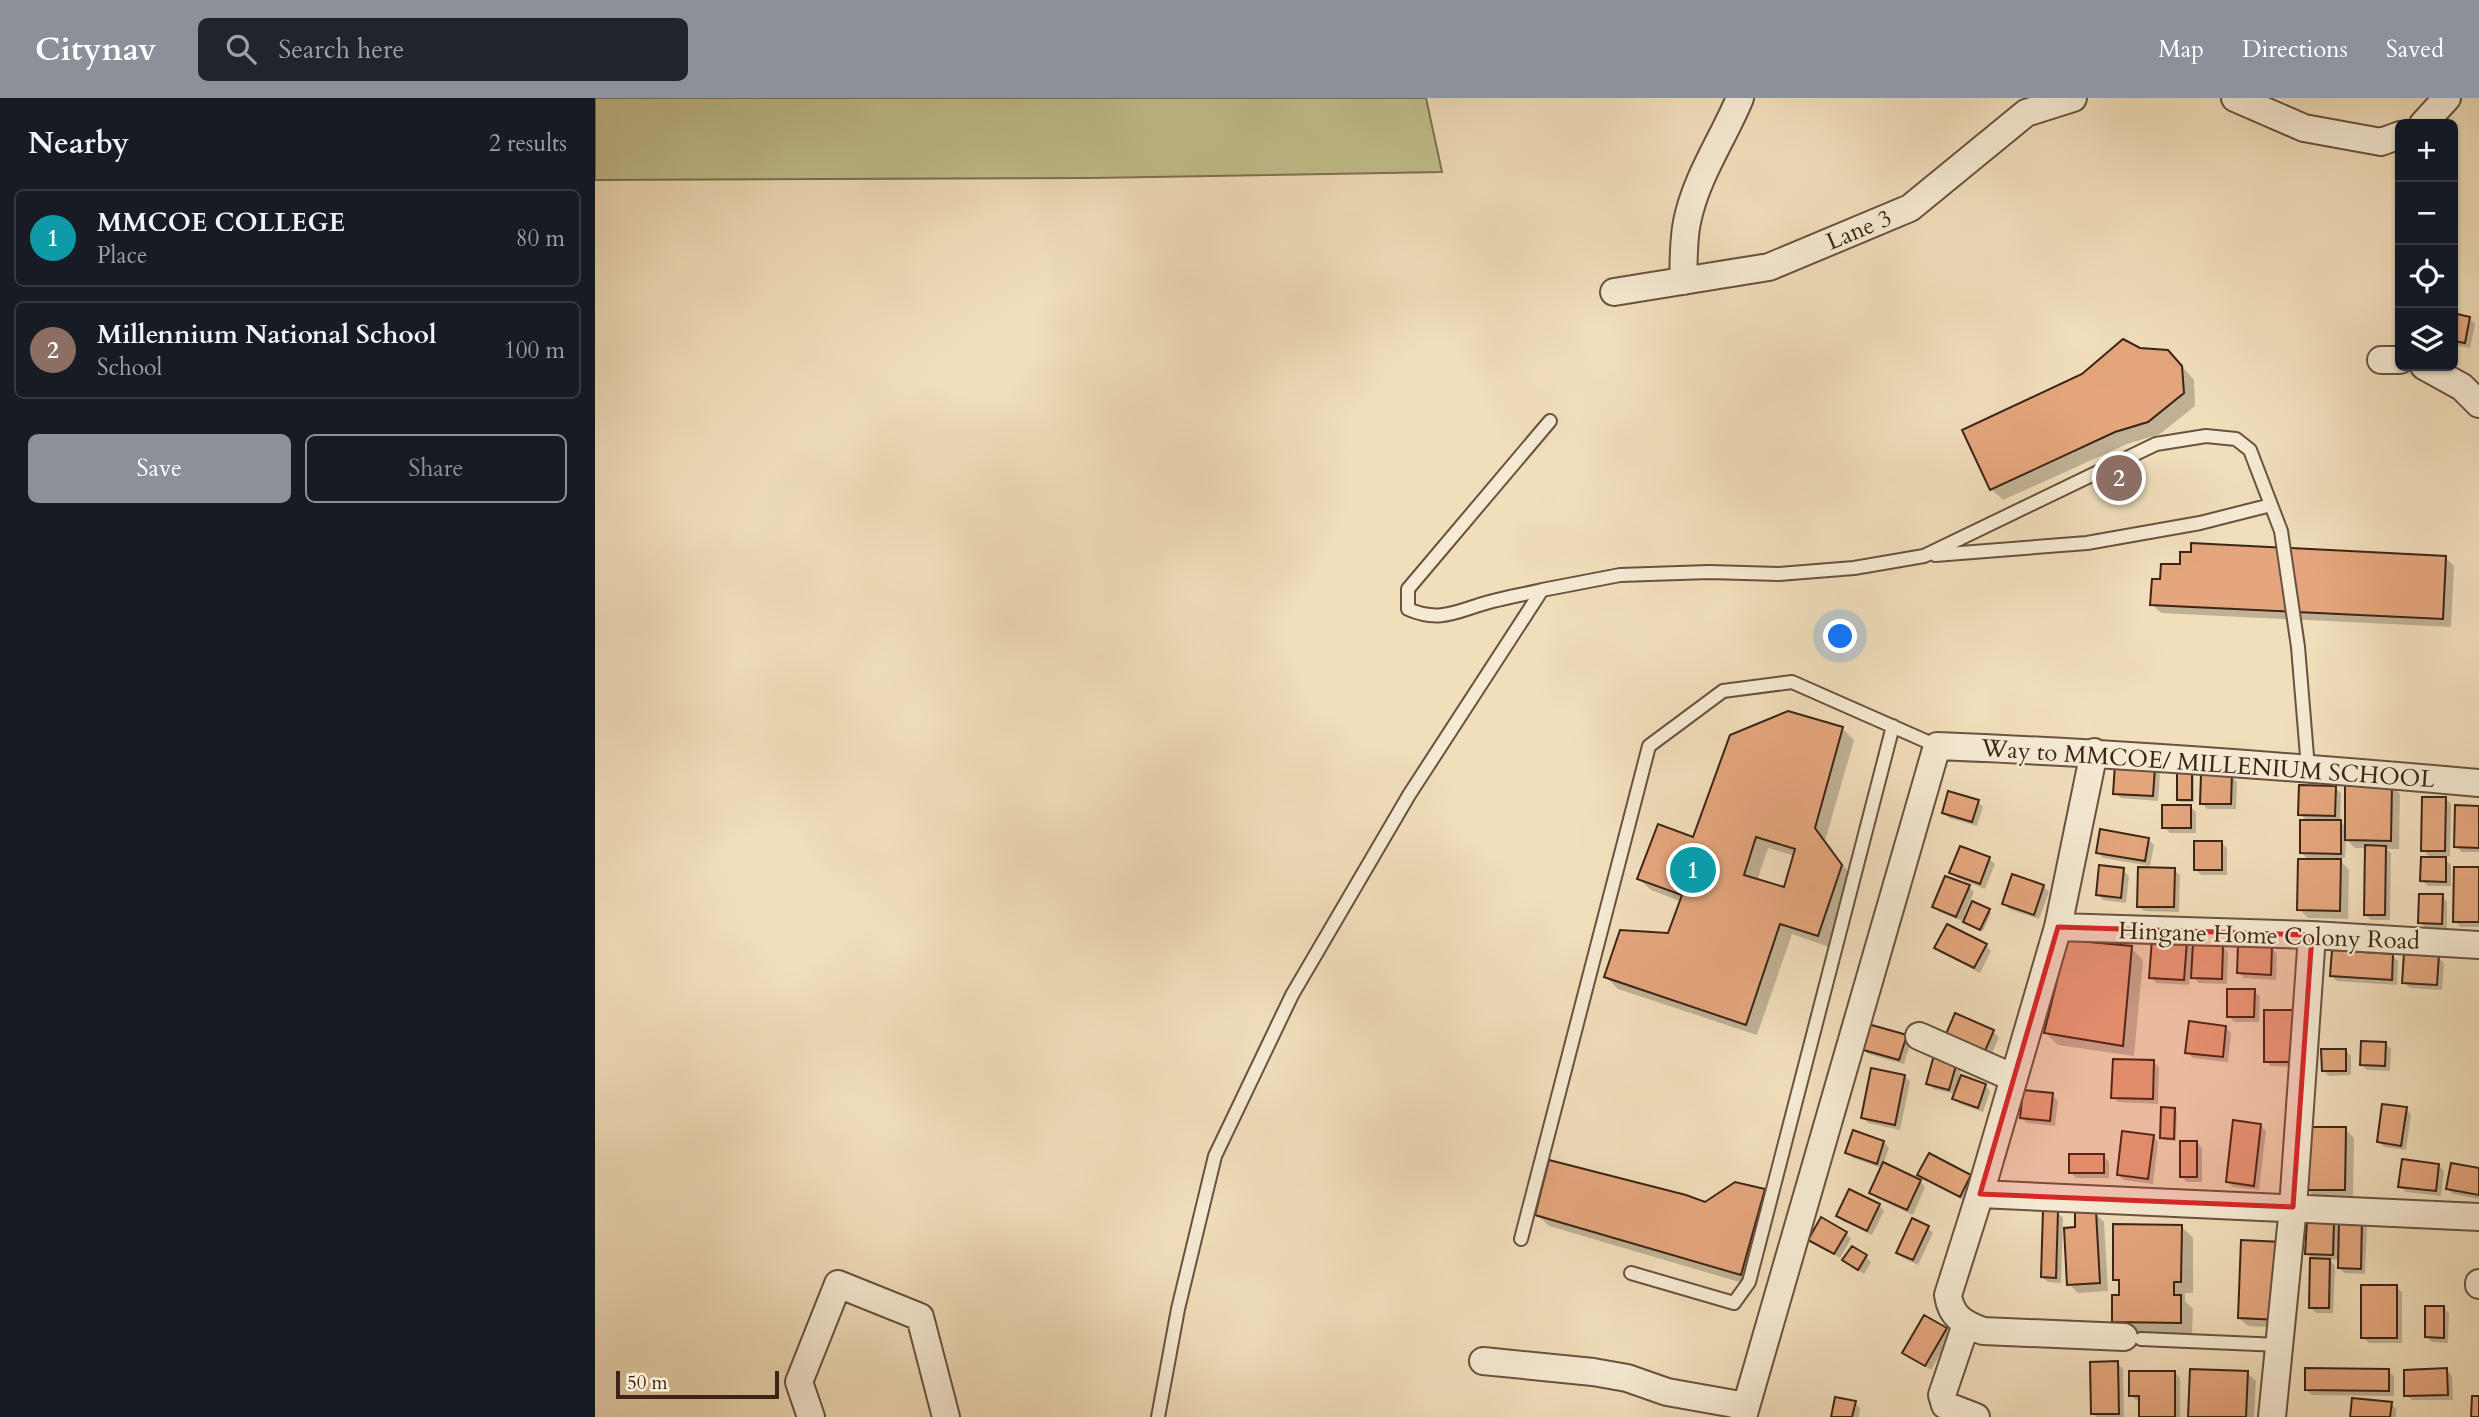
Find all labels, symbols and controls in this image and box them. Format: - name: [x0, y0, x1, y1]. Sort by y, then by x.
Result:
- search box: [198, 18, 688, 81]
- text: Citynav: [35, 27, 156, 72]
- icon: search: [222, 30, 260, 68]
- text: Search here: [278, 32, 404, 67]
- text: Map: [2158, 33, 2204, 66]
- text: Directions: [2242, 33, 2348, 66]
- text: Saved: [2386, 33, 2444, 66]
- map controls: [2395, 119, 2458, 371]
- button: +: [2395, 119, 2458, 182]
- text: Nearby: [28, 123, 129, 164]
- text: 2 results: [489, 128, 567, 159]
- button: −: [2395, 182, 2458, 245]
- street label: Lane 3: [1821, 201, 1897, 259]
- text: MMCOE COLLEGE: [97, 205, 345, 240]
- text: 1: [47, 223, 59, 254]
- text: 80 m: [516, 223, 565, 254]
- text: Place: [97, 240, 147, 271]
- button: locate: [2395, 245, 2458, 308]
- button: layers: [2395, 308, 2458, 371]
- text: Millennium National School: [97, 317, 436, 352]
- text: 2: [47, 335, 59, 366]
- text: 100 m: [504, 335, 565, 366]
- text: School: [97, 352, 162, 383]
- button: Save: [28, 434, 291, 503]
- button: Share: [305, 434, 567, 503]
- pin: 2: [2096, 452, 2142, 504]
- your location: [1823, 619, 1857, 653]
- street label: Way to MMCOE/ MILLENIUM SCHOOL: [1979, 732, 2436, 796]
- pin: 1: [1670, 844, 1716, 896]
- street label: Hingane Home Colony Road: [2118, 914, 2421, 958]
- scale bar: [616, 1368, 779, 1400]
- text: 50 m: [627, 1370, 668, 1396]

